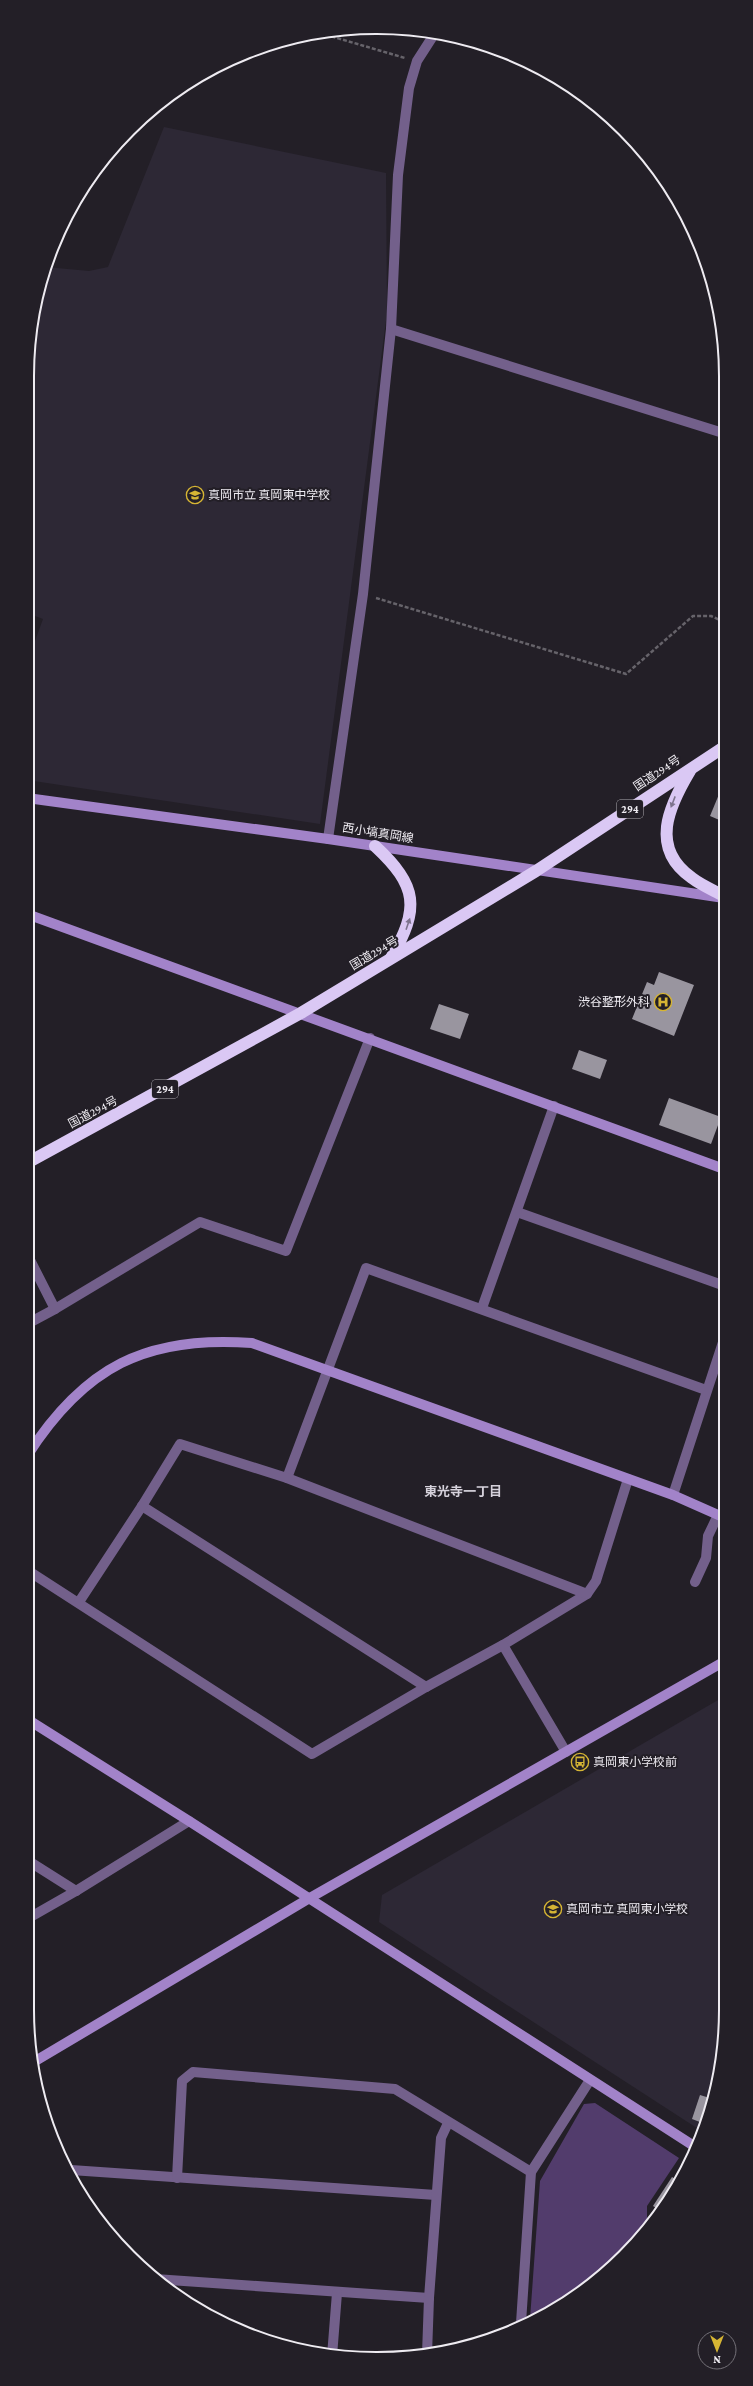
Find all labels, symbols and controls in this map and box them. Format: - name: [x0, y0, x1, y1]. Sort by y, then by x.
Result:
- school or university icon: 真岡市立 真岡東中学校: [185, 485, 205, 505]
- place label: 真岡市立 真岡東中学校: [208, 488, 330, 502]
- street label: 国道294号: [631, 752, 683, 794]
- one-way arrow: [669, 797, 675, 809]
- road number: 294: [617, 800, 643, 818]
- street label: 西小塙真岡線: [341, 820, 415, 846]
- one-way arrow: [405, 918, 411, 930]
- street label: 国道294号: [347, 933, 401, 973]
- hospital icon: 渋谷整形外科: [653, 992, 673, 1012]
- place label: 渋谷整形外科: [578, 995, 650, 1009]
- road number: 294: [152, 1080, 178, 1098]
- street label: 国道294号: [66, 1093, 120, 1131]
- district label: 東光寺一丁目: [424, 1484, 502, 1499]
- bus stop icon: 真岡東小学校前: [570, 1752, 590, 1772]
- place label: 真岡東小学校前: [593, 1755, 677, 1769]
- school or university icon: 真岡市立 真岡東小学校: [543, 1899, 563, 1919]
- place label: 真岡市立 真岡東小学校: [566, 1902, 688, 1916]
- north arrow: [697, 2330, 737, 2370]
- text: N: [713, 2354, 721, 2366]

